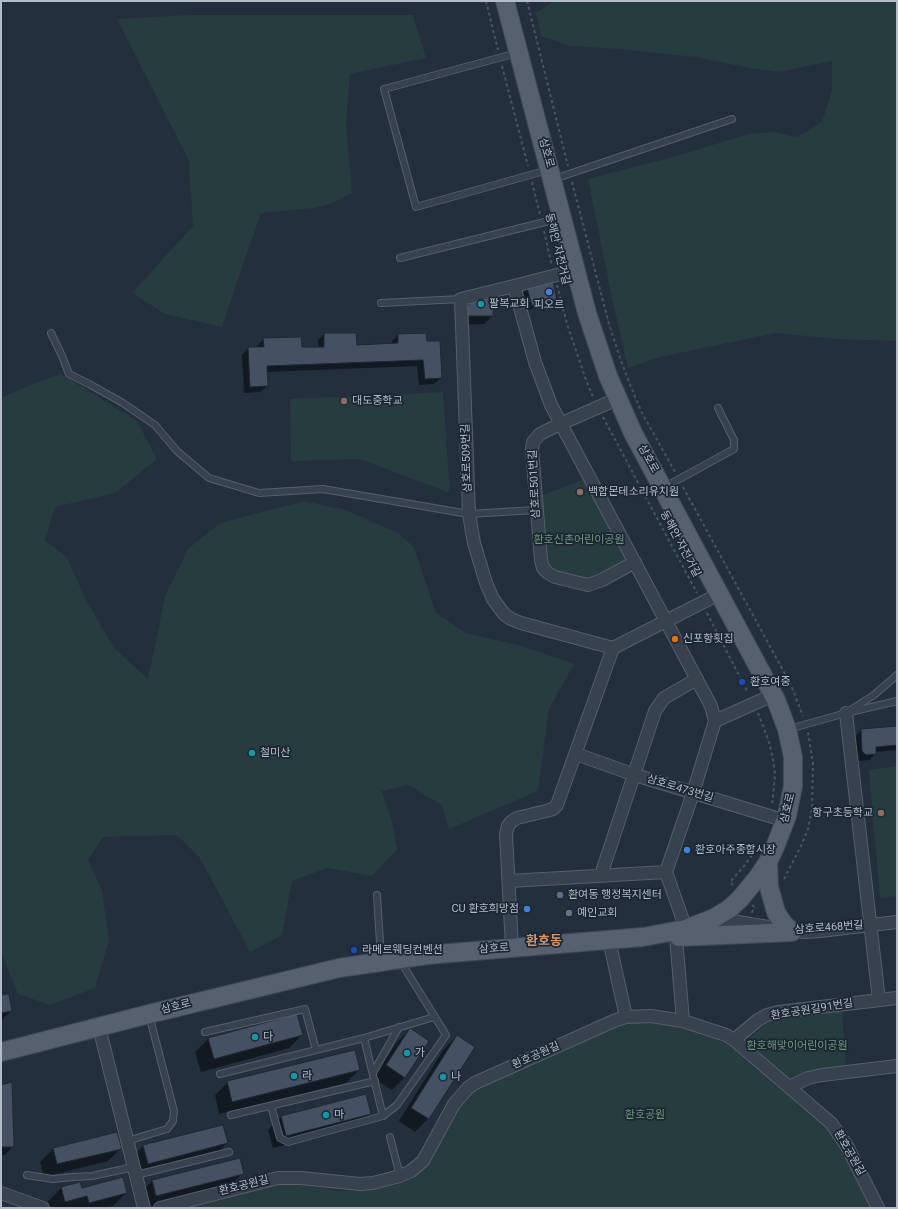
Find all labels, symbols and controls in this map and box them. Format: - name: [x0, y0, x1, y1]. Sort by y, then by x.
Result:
- street label: 삼호로: [536, 137, 556, 169]
- street label: 동해안 자전거길: [542, 212, 572, 286]
- marker: 피오르: [544, 287, 554, 297]
- place label: 팔복교회: [489, 297, 529, 311]
- place label: 피오르: [534, 298, 564, 312]
- marker: 팔복교회: [476, 299, 486, 309]
- place label: 대도중학교: [352, 394, 403, 408]
- marker: 대도중학교: [339, 396, 349, 406]
- street label: 삼호로509번길: [459, 423, 475, 493]
- street label: 삼호로: [635, 443, 661, 475]
- street label: 삼호로501번길: [527, 449, 543, 519]
- place label: 백합몬테소리유치원: [588, 485, 679, 499]
- marker: 백합몬테소리유치원: [575, 487, 585, 497]
- street label: 동해안 자전거길: [657, 508, 703, 580]
- park label: 환호신촌어린이공원: [533, 533, 625, 547]
- place label: 신포항횟집: [683, 632, 734, 646]
- marker: 신포항횟집: [670, 634, 680, 644]
- place label: 환호여중: [750, 675, 790, 689]
- marker: 환호여중: [737, 677, 747, 687]
- place label: 철미산: [260, 746, 290, 760]
- marker: 철미산: [247, 748, 257, 758]
- street label: 삼호로473번길: [645, 773, 715, 805]
- street label: 삼호로: [778, 792, 798, 824]
- place label: 항구초등학교: [812, 806, 873, 820]
- marker: 항구초등학교: [876, 808, 886, 818]
- place label: 환호아주종합시장: [695, 843, 776, 857]
- marker: 환호아주종합시장: [682, 845, 692, 855]
- place label: 환여동 행정복지센터: [568, 888, 662, 902]
- marker: 환여동 행정복지센터: [555, 890, 565, 900]
- place label: CU 환호희망점: [451, 902, 519, 916]
- marker: CU 환호희망점: [522, 904, 532, 914]
- place label: 예인교회: [577, 906, 617, 920]
- marker: 예인교회: [564, 908, 574, 918]
- street label: 삼호로468번길: [794, 919, 864, 937]
- district label: 환호동: [526, 934, 562, 950]
- street label: 삼호로: [478, 941, 510, 957]
- place label: 라메르웨딩컨벤션: [362, 943, 443, 957]
- marker: 라메르웨딩컨벤션: [349, 945, 359, 955]
- street label: 삼호로: [160, 997, 192, 1017]
- street label: 환호공원길91번길: [770, 997, 854, 1023]
- place label: 다: [263, 1030, 273, 1044]
- marker: 다: [250, 1032, 260, 1042]
- park label: 환호해맞이어린이공원: [746, 1039, 848, 1053]
- street label: 환호공원길: [510, 1040, 562, 1072]
- place label: 가: [415, 1046, 425, 1060]
- marker: 가: [402, 1048, 412, 1058]
- place label: 라: [302, 1069, 312, 1083]
- place label: 나: [451, 1070, 461, 1084]
- marker: 라: [289, 1071, 299, 1081]
- marker: 나: [438, 1072, 448, 1082]
- place label: 마: [334, 1108, 344, 1122]
- park label: 환호공원: [625, 1108, 665, 1122]
- marker: 마: [321, 1110, 331, 1120]
- street label: 환호공원길: [831, 1128, 867, 1178]
- street label: 환호공원길: [218, 1173, 270, 1199]

